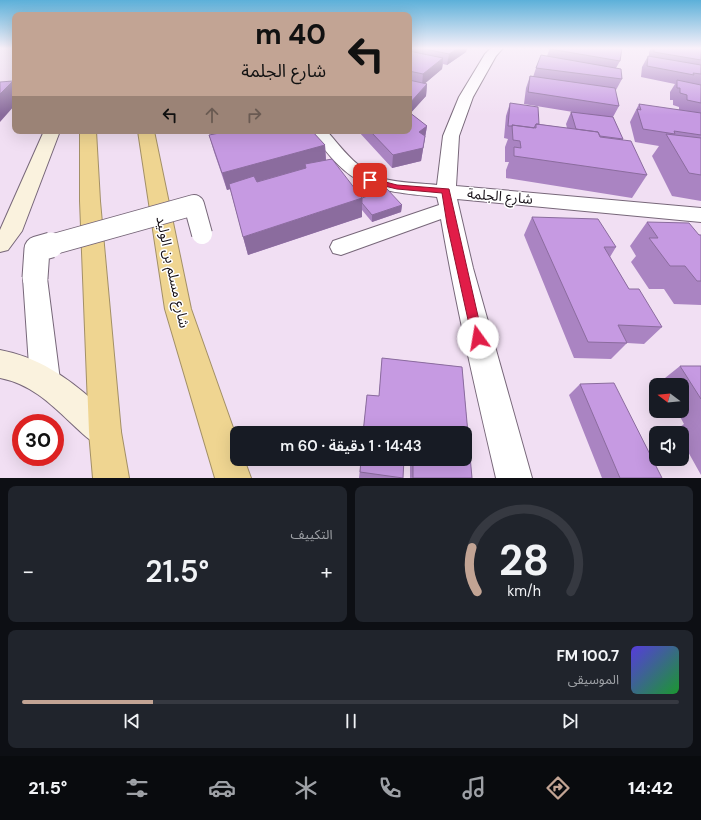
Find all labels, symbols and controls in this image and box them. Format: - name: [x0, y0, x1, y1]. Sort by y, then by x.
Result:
- text: 40 m: [255, 16, 326, 53]
- icon: left: [340, 28, 392, 80]
- text: شارع الجلمة: [241, 59, 326, 83]
- icon: left: [159, 104, 181, 126]
- icon: ahead: [201, 104, 223, 126]
- icon: right: [243, 104, 265, 126]
- pin: [353, 163, 387, 197]
- icon: arrive: [359, 169, 381, 191]
- street label: شارع الجلمة: [466, 184, 534, 210]
- street label: شارع مسلم بن الوليد: [150, 215, 194, 330]
- position arrow: [457, 317, 499, 359]
- north arrow: [649, 378, 689, 418]
- map controls: [649, 378, 689, 466]
- speed limit sign: 30: [12, 414, 64, 466]
- button: sound: [649, 426, 689, 466]
- text: 14:43 · 1 دقيقة · 60 m: [280, 436, 422, 456]
- text: التكييف: [291, 526, 333, 543]
- text: 28: [499, 534, 549, 588]
- text: 21.5°: [145, 552, 209, 591]
- text: −: [22, 557, 34, 586]
- text: +: [320, 557, 333, 586]
- text: km/h: [507, 582, 541, 600]
- text: 100.7 FM: [556, 646, 619, 666]
- text: الموسيقى: [568, 671, 619, 688]
- icon: previous: [121, 710, 143, 732]
- icon: pause: [340, 710, 362, 732]
- icon: next: [559, 710, 581, 732]
- icon: filters: [123, 774, 151, 802]
- icon: car: [208, 774, 236, 802]
- icon: climate: [292, 774, 320, 802]
- icon: phone: [376, 774, 404, 802]
- icon: music: [460, 774, 488, 802]
- icon: directions: [544, 774, 572, 802]
- text: 21.5°: [28, 776, 67, 800]
- text: 14:42: [628, 776, 673, 800]

